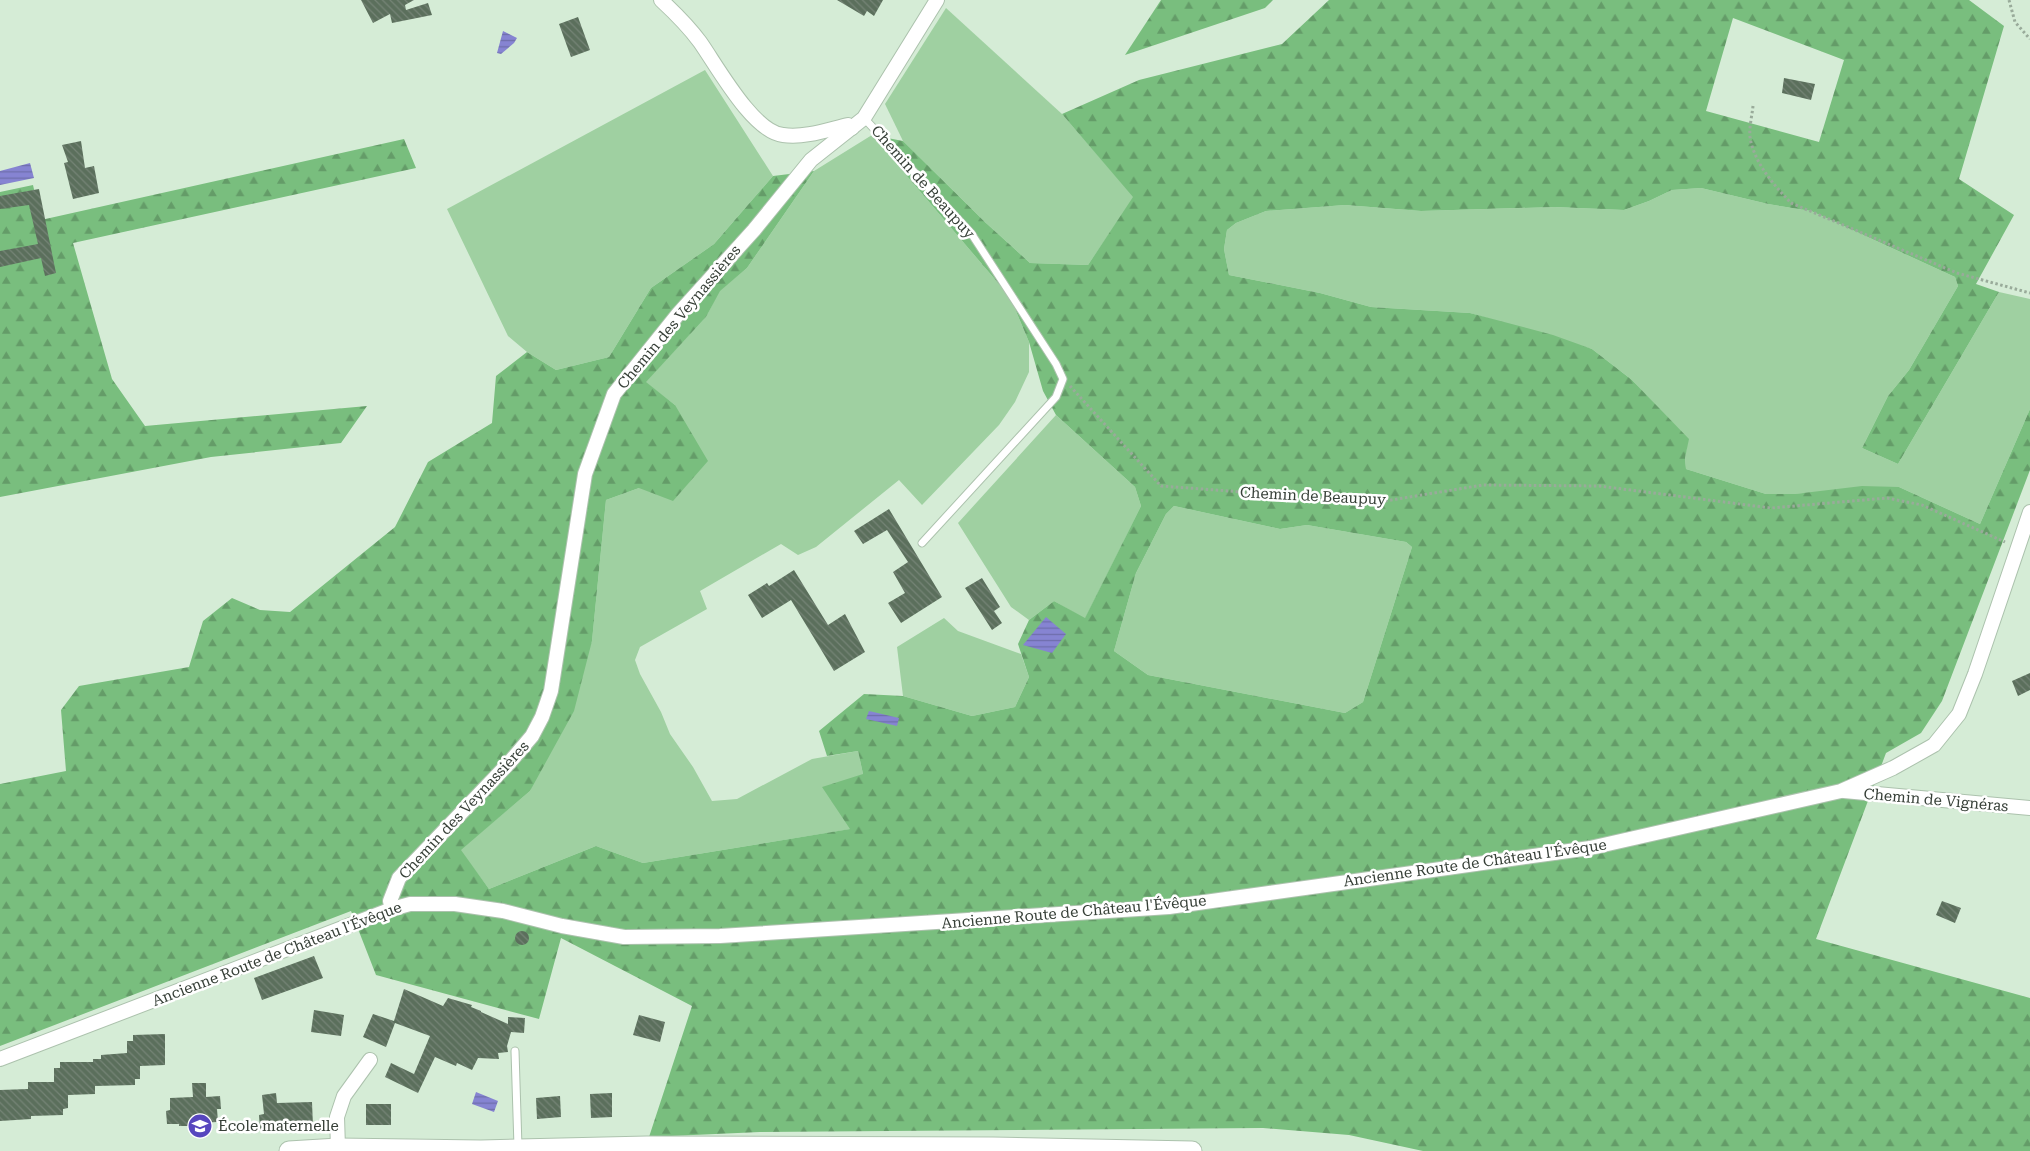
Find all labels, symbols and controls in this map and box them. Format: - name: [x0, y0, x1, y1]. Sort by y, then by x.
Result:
- street label: Chemin de Beaupuy: [867, 122, 979, 242]
- street label: Chemin des Veynassières: [613, 241, 745, 393]
- street label: Chemin de Beaupuy: [1240, 483, 1386, 509]
- street label: Chemin des Veynassières: [395, 737, 533, 883]
- street label: Chemin de Vignéras: [1863, 785, 2009, 815]
- street label: Ancienne Route de Château l'Évêque: [1342, 836, 1608, 890]
- street label: Ancienne Route de Château l'Évêque: [941, 891, 1207, 933]
- street label: Ancienne Route de Château l'Évêque: [150, 898, 404, 1010]
- school or university icon: École maternelle: [187, 1113, 213, 1139]
- place label: École maternelle: [218, 1117, 339, 1135]

